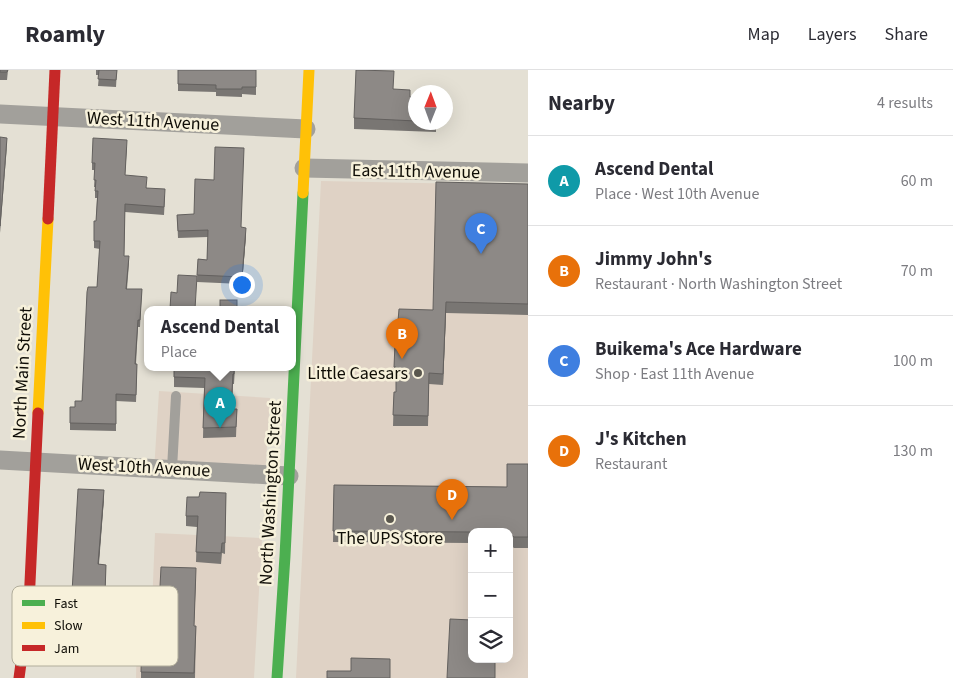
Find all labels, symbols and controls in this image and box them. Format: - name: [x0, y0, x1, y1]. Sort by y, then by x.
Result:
- text: Roamly: [25, 17, 105, 52]
- text: Map: [748, 22, 780, 47]
- text: Layers: [808, 22, 857, 47]
- text: Share: [885, 22, 928, 47]
- north arrow: [408, 85, 453, 130]
- text: Nearby: [548, 88, 615, 118]
- text: 4 results: [877, 92, 933, 114]
- street label: West 11th Avenue: [86, 106, 220, 137]
- text: Ascend Dental: [595, 156, 713, 183]
- street label: East 11th Avenue: [352, 158, 480, 185]
- text: A: [559, 170, 569, 192]
- text: 60 m: [901, 170, 933, 192]
- text: Place · West 10th Avenue: [595, 183, 760, 205]
- pin: C: [465, 213, 497, 254]
- text: Jimmy John's: [595, 246, 712, 273]
- text: B: [559, 260, 569, 282]
- text: 70 m: [901, 260, 933, 282]
- your location: [229, 272, 255, 298]
- text: Restaurant · North Washington Street: [595, 273, 842, 295]
- street label: North Main Street: [7, 306, 38, 440]
- popup: [144, 306, 296, 371]
- text: Ascend Dental: [161, 314, 279, 341]
- pin: B: [386, 318, 418, 359]
- text: Buikema's Ace Hardware: [595, 336, 802, 363]
- text: Place: [161, 341, 197, 363]
- text: C: [559, 350, 569, 372]
- text: 100 m: [893, 350, 933, 372]
- place label: Little Caesars: [307, 361, 408, 386]
- text: Shop · East 11th Avenue: [595, 363, 754, 385]
- marker: Little Caesars: [412, 367, 424, 379]
- pin: A: [204, 387, 236, 428]
- street label: North Washington Street: [253, 400, 288, 586]
- text: J's Kitchen: [595, 426, 687, 453]
- text: D: [559, 440, 569, 462]
- text: 130 m: [893, 440, 933, 462]
- street label: West 10th Avenue: [77, 452, 211, 483]
- text: Restaurant: [595, 453, 668, 475]
- pin: D: [436, 479, 468, 520]
- marker: The UPS Store: [384, 513, 396, 525]
- place label: The UPS Store: [337, 526, 443, 551]
- map controls: [468, 528, 513, 663]
- button: +: [468, 528, 513, 573]
- button: −: [468, 573, 513, 618]
- legend: [12, 586, 178, 666]
- text: Fast: [54, 594, 78, 614]
- text: Slow: [54, 616, 83, 636]
- button: layers: [468, 618, 513, 663]
- text: Jam: [54, 639, 79, 659]

